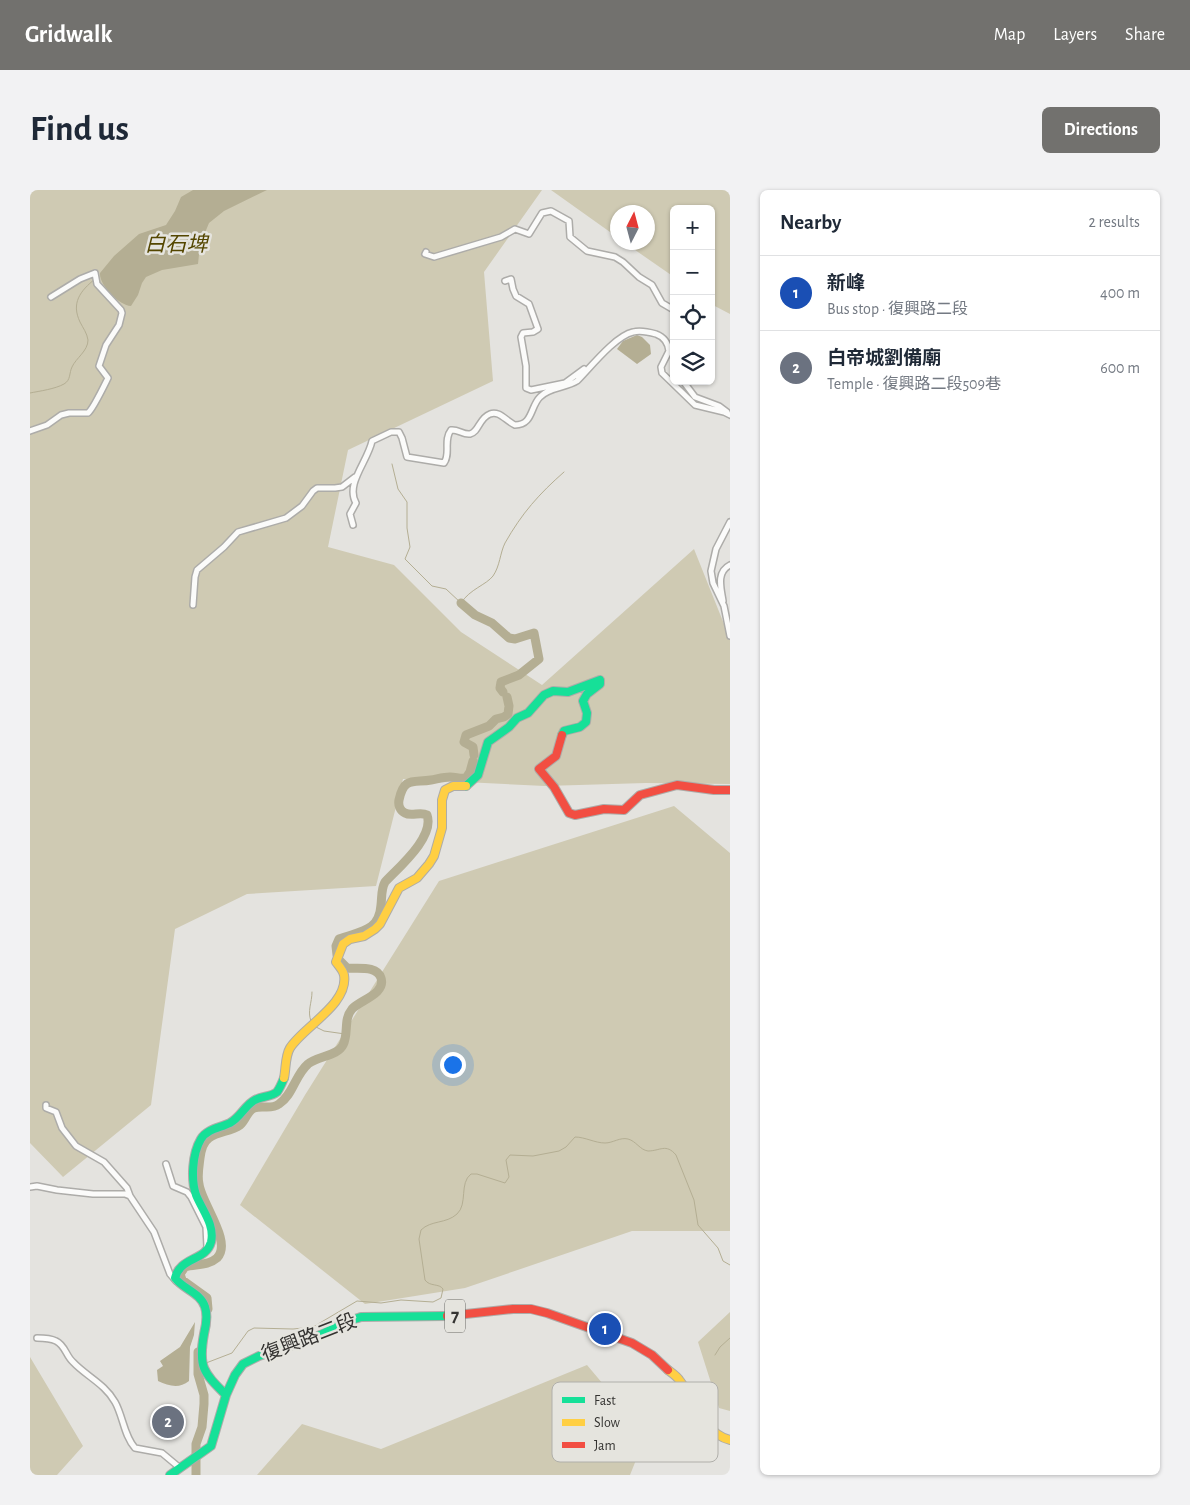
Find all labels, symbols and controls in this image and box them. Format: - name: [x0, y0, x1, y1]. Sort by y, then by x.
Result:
- text: Gridwalk: [25, 23, 112, 47]
- text: Map: [994, 26, 1025, 44]
- text: Layers: [1053, 26, 1097, 44]
- text: Share: [1125, 26, 1165, 44]
- button: Directions: [1042, 107, 1160, 153]
- text: Find us: [30, 112, 129, 147]
- north arrow: [610, 205, 655, 250]
- map controls: [670, 205, 715, 385]
- button: +: [670, 205, 715, 250]
- text: Nearby: [780, 212, 841, 233]
- text: 2 results: [1088, 214, 1140, 230]
- water label: 白石埤: [145, 233, 210, 255]
- button: −: [670, 250, 715, 295]
- text: 新峰: [827, 274, 865, 293]
- text: 1: [793, 285, 799, 301]
- text: 400 m: [1100, 285, 1140, 301]
- button: locate: [670, 295, 715, 340]
- text: Bus stop · 復興路二段: [827, 301, 968, 317]
- button: layers: [670, 340, 715, 385]
- text: 白帝城劉備廟: [827, 349, 941, 368]
- text: 2: [792, 360, 800, 376]
- text: 600 m: [1100, 360, 1140, 376]
- text: Temple · 復興路二段509巷: [827, 376, 1001, 392]
- your location: [440, 1052, 466, 1078]
- road number: 7: [445, 1300, 465, 1332]
- street label: 復興路二段: [258, 1310, 359, 1365]
- pin: 1: [589, 1310, 621, 1348]
- legend: [552, 1382, 718, 1462]
- text: Fast: [594, 1394, 616, 1408]
- pin: 2: [152, 1403, 184, 1441]
- text: Slow: [594, 1416, 621, 1430]
- text: Jam: [594, 1439, 616, 1453]

